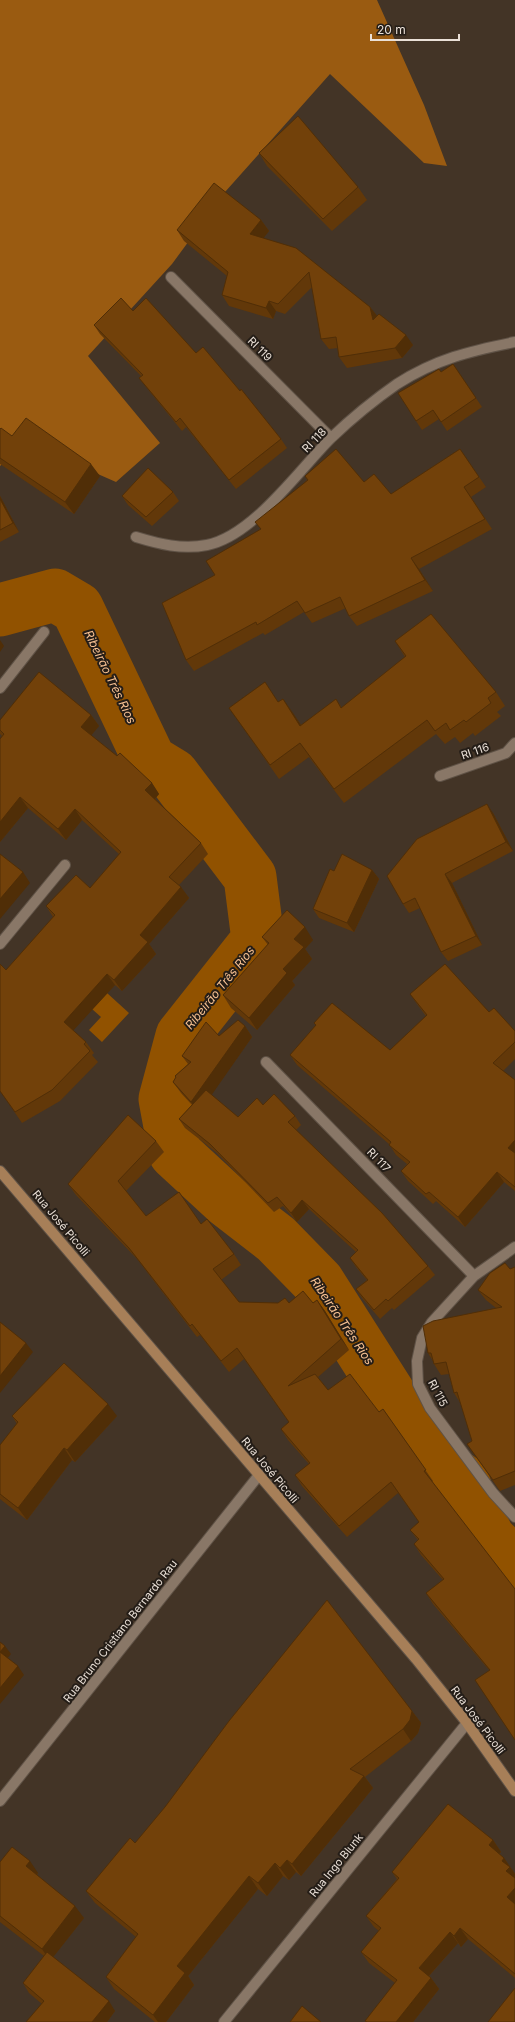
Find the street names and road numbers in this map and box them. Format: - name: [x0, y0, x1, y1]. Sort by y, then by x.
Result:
- street label: RI 119: [245, 334, 275, 364]
- street label: RI 118: [299, 425, 329, 455]
- street label: RI 116: [459, 740, 491, 762]
- street label: RI 117: [364, 1145, 394, 1175]
- street label: Rua José Picolli: [29, 1187, 93, 1259]
- street label: RI 115: [425, 1377, 451, 1409]
- street label: Rua José Picolli: [238, 1434, 302, 1506]
- street label: Rua Bruno Cristiano Bernardo Rau: [60, 1557, 180, 1705]
- street label: Rua José Picolli: [448, 1683, 508, 1757]
- street label: Rua Ingo Blunk: [306, 1830, 366, 1900]

